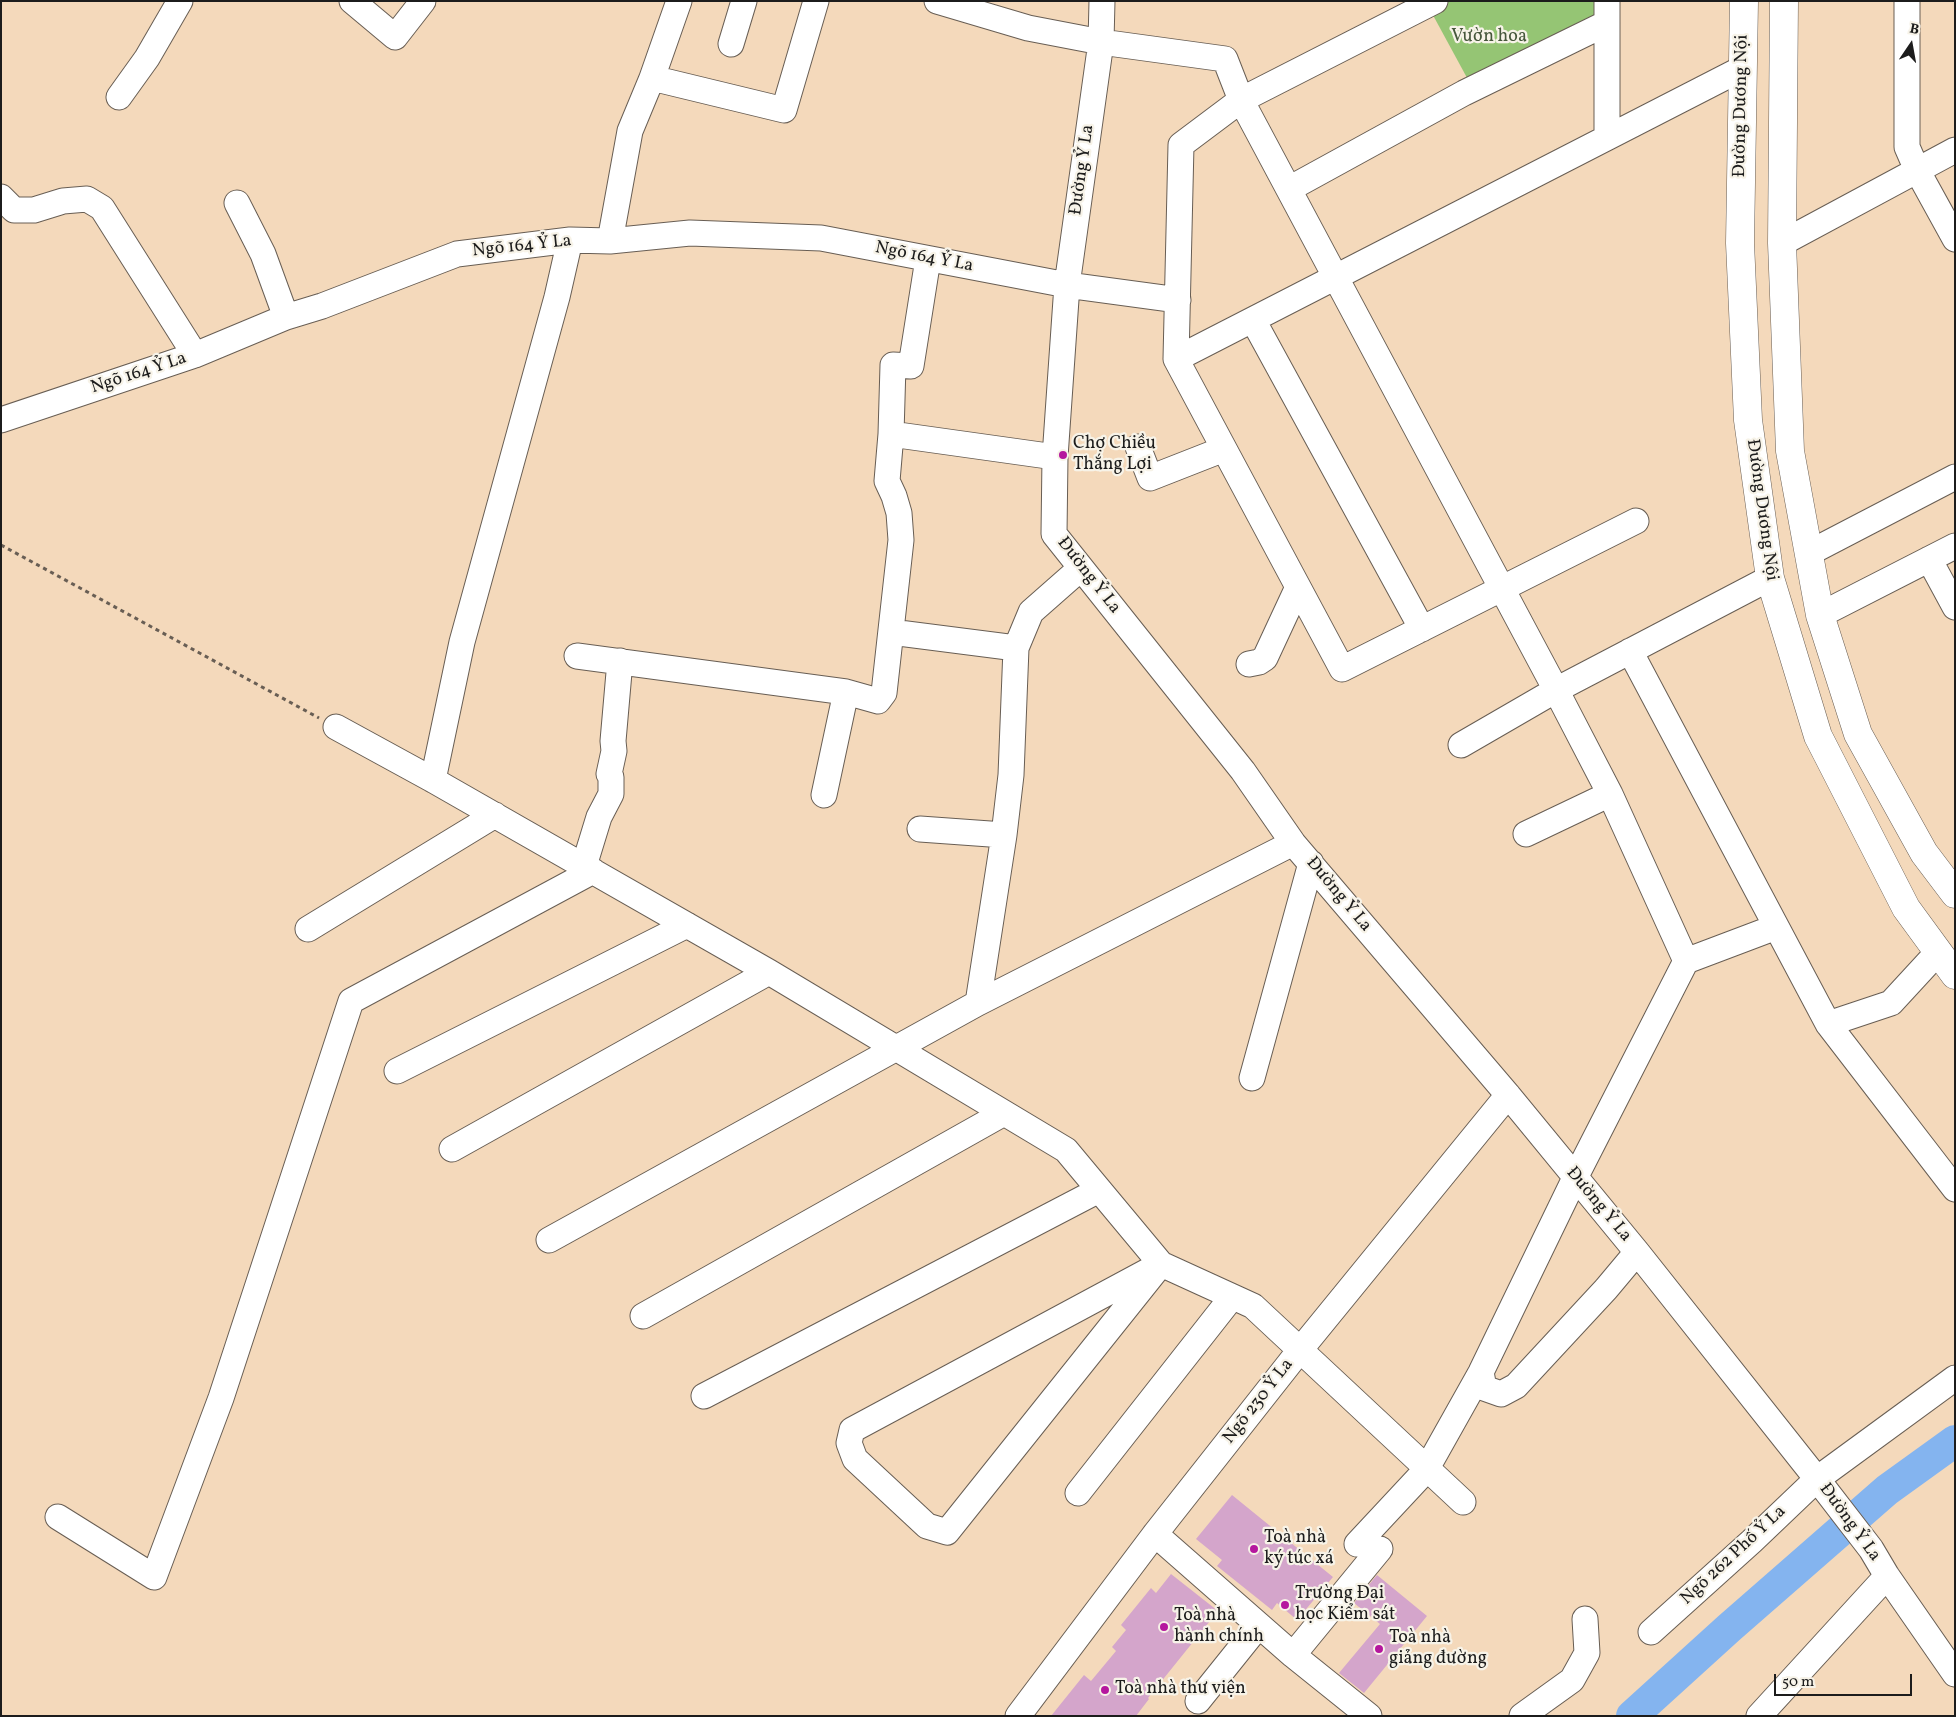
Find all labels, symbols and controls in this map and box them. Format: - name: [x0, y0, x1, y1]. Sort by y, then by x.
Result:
- north arrow: [1886, 20, 1936, 70]
- text: B: [1908, 20, 1921, 40]
- park label: Vườn hoa: [1451, 27, 1527, 49]
- street label: Đường Dương Nội: [1730, 34, 1754, 178]
- street label: Đường Ỷ La: [1066, 123, 1100, 217]
- street label: Ngõ 164 Ỷ La: [471, 231, 573, 263]
- street label: Ngõ 164 Ỷ La: [873, 238, 975, 278]
- street label: Ngõ 164 Ỷ La: [88, 348, 190, 400]
- place label: Chợ Chiều Thắng Lợi: [1073, 434, 1156, 476]
- street label: Đường Dương Nội: [1740, 438, 1782, 582]
- marker: Chợ Chiều Thắng Lợi: [1057, 449, 1069, 461]
- street label: Đường Ỷ La: [1051, 533, 1125, 619]
- street label: Đường Ỷ La: [1300, 853, 1376, 937]
- street label: Đường Ỷ La: [1560, 1163, 1636, 1247]
- street label: Ngõ 230 Ỷ La: [1219, 1355, 1299, 1449]
- street label: Đường Ỷ La: [1813, 1480, 1885, 1566]
- street label: Ngõ 262 Phố Ỷ La: [1677, 1502, 1791, 1610]
- place label: Toà nhà ký túc xá: [1264, 1528, 1334, 1570]
- marker: Toà nhà ký túc xá: [1248, 1543, 1260, 1555]
- place label: Trường Đại học Kiểm sát: [1295, 1584, 1395, 1626]
- marker: Trường Đại học Kiểm sát: [1279, 1599, 1291, 1611]
- place label: Toà nhà hành chính: [1174, 1606, 1264, 1648]
- marker: Toà nhà hành chính: [1158, 1621, 1170, 1633]
- place label: Toà nhà giảng đường: [1389, 1628, 1487, 1670]
- marker: Toà nhà giảng đường: [1373, 1643, 1385, 1655]
- scale bar: [1776, 1664, 1914, 1696]
- text: 50 m: [1782, 1672, 1814, 1693]
- place label: Toà nhà thư viện: [1115, 1679, 1246, 1701]
- marker: Toà nhà thư viện: [1099, 1684, 1111, 1696]

